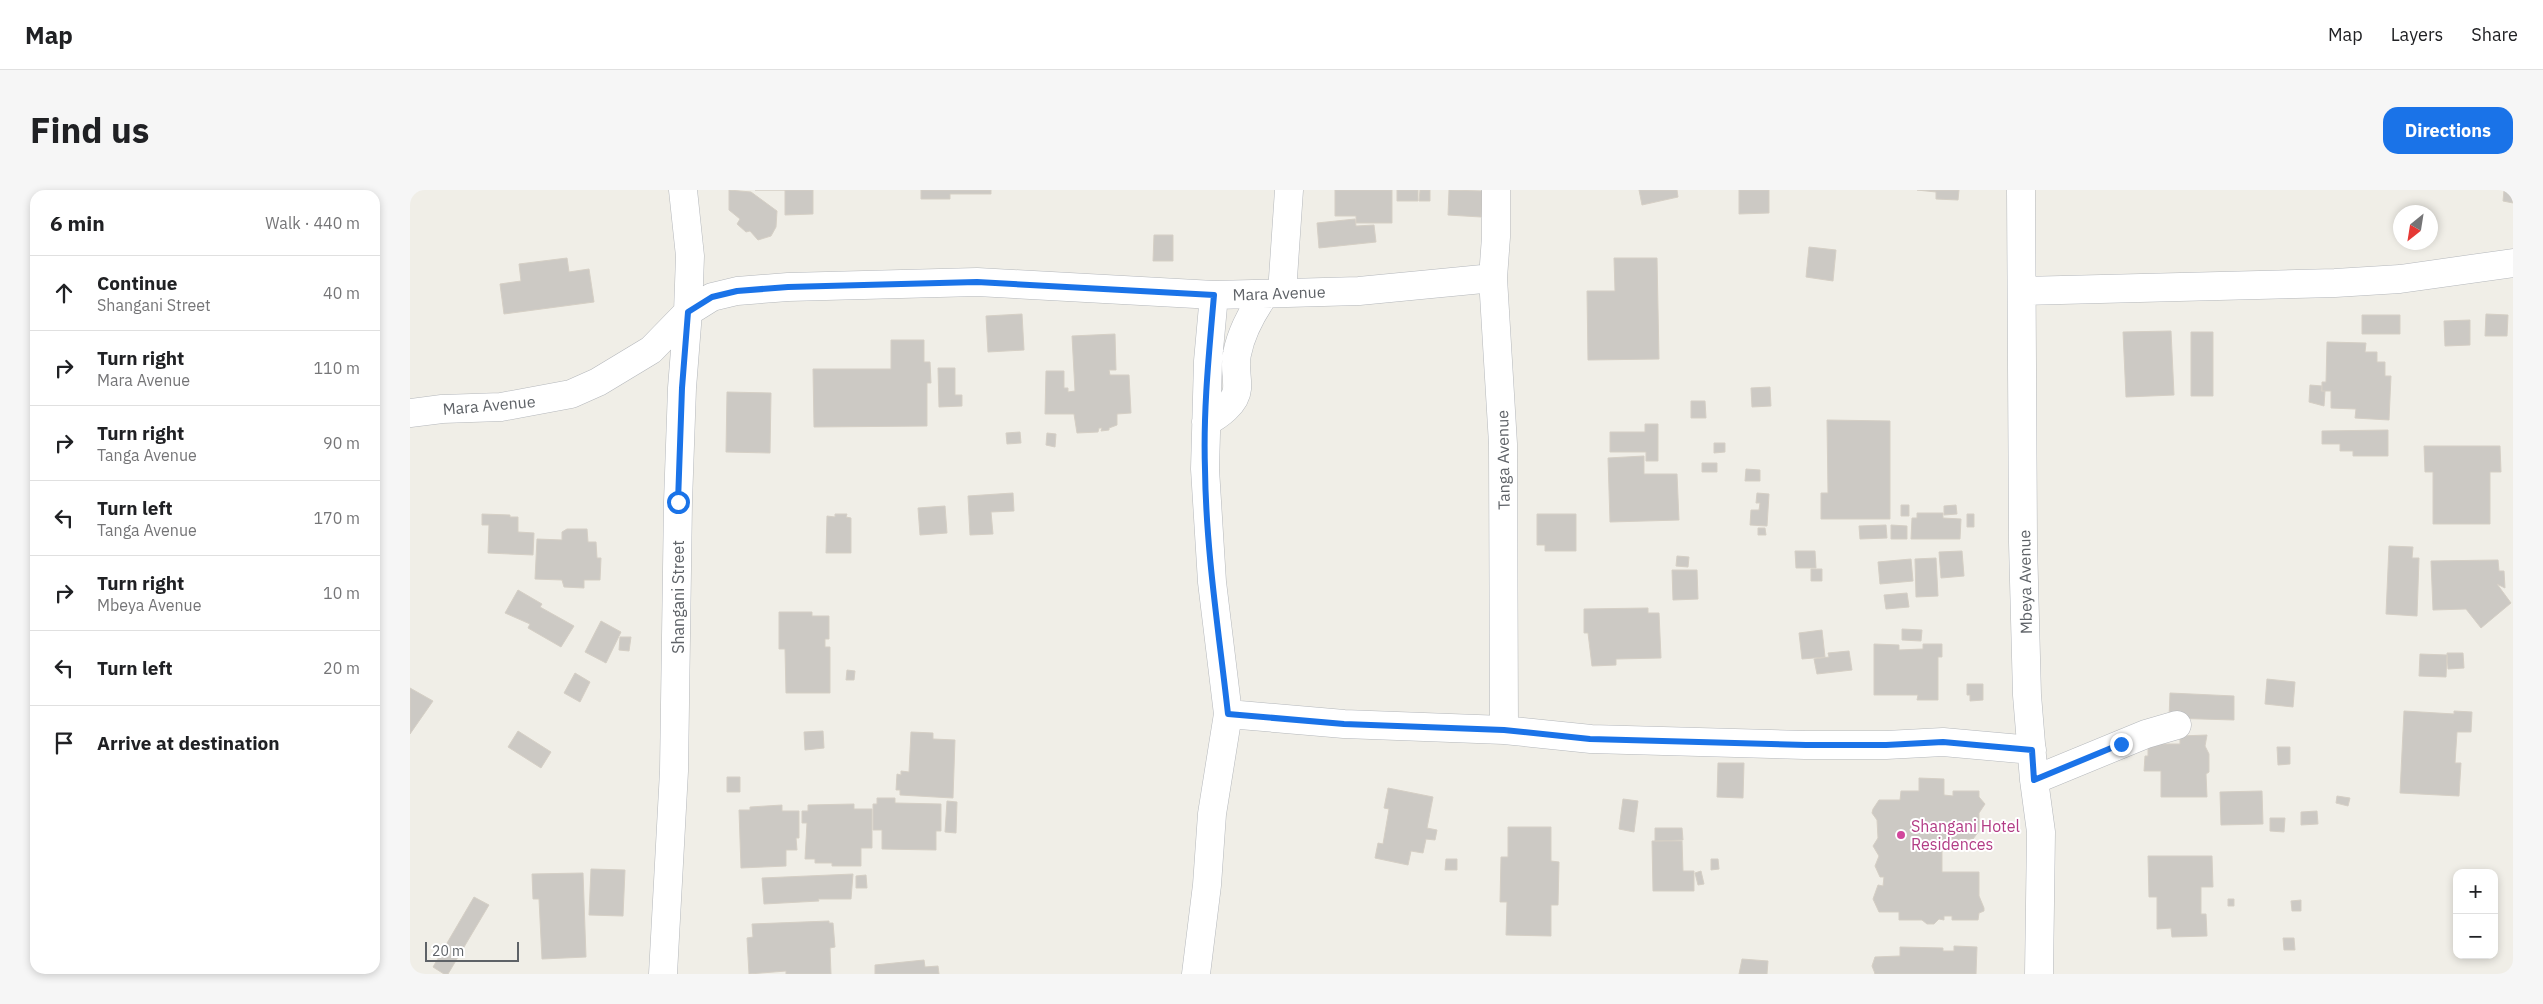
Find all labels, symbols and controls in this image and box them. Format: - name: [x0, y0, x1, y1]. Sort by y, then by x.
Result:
- text: Map: [25, 19, 73, 51]
- text: Map: [2328, 23, 2363, 46]
- text: Layers: [2391, 23, 2443, 46]
- text: Share: [2471, 23, 2518, 46]
- text: Find us: [30, 107, 149, 153]
- button: Directions: [2383, 107, 2513, 154]
- north arrow: [2393, 205, 2438, 250]
- text: 6 min: [50, 209, 105, 237]
- text: Walk · 440 m: [265, 213, 360, 233]
- text: Continue: [97, 271, 177, 295]
- icon: ahead: [50, 279, 78, 307]
- street label: Mara Avenue: [1232, 281, 1326, 305]
- text: 40 m: [323, 283, 360, 303]
- text: Shangani Street: [97, 295, 211, 315]
- text: Turn right: [97, 346, 184, 370]
- icon: right: [50, 354, 78, 382]
- text: 110 m: [313, 358, 360, 378]
- text: Mara Avenue: [97, 370, 190, 390]
- street label: Mara Avenue: [442, 391, 536, 419]
- street label: Tanga Avenue: [1492, 410, 1514, 510]
- text: Turn right: [97, 421, 184, 445]
- icon: right: [50, 429, 78, 457]
- text: 90 m: [323, 433, 360, 453]
- text: Tanga Avenue: [97, 445, 197, 465]
- route start: [667, 491, 690, 514]
- text: Turn left: [97, 496, 173, 520]
- icon: left: [50, 504, 78, 532]
- text: 170 m: [313, 508, 360, 528]
- text: Tanga Avenue: [97, 520, 197, 540]
- street label: Mbeya Avenue: [2014, 529, 2036, 634]
- street label: Shangani Street: [668, 540, 688, 654]
- text: Turn right: [97, 571, 184, 595]
- icon: right: [50, 579, 78, 607]
- text: 10 m: [323, 583, 360, 603]
- text: Mbeya Avenue: [97, 595, 201, 615]
- icon: left: [50, 654, 78, 682]
- text: Turn left: [97, 656, 173, 680]
- text: 20 m: [323, 658, 360, 678]
- icon: arrive: [50, 729, 78, 757]
- text: Arrive at destination: [97, 731, 280, 755]
- route end: [2110, 733, 2133, 756]
- place label: Shangani Hotel Residences: [1911, 816, 2020, 854]
- marker: Shangani Hotel Residences: [1895, 829, 1907, 841]
- map controls: [2453, 869, 2498, 959]
- button: +: [2453, 869, 2498, 914]
- button: −: [2453, 914, 2498, 959]
- scale bar: [425, 939, 519, 962]
- text: 20 m: [432, 942, 464, 960]

